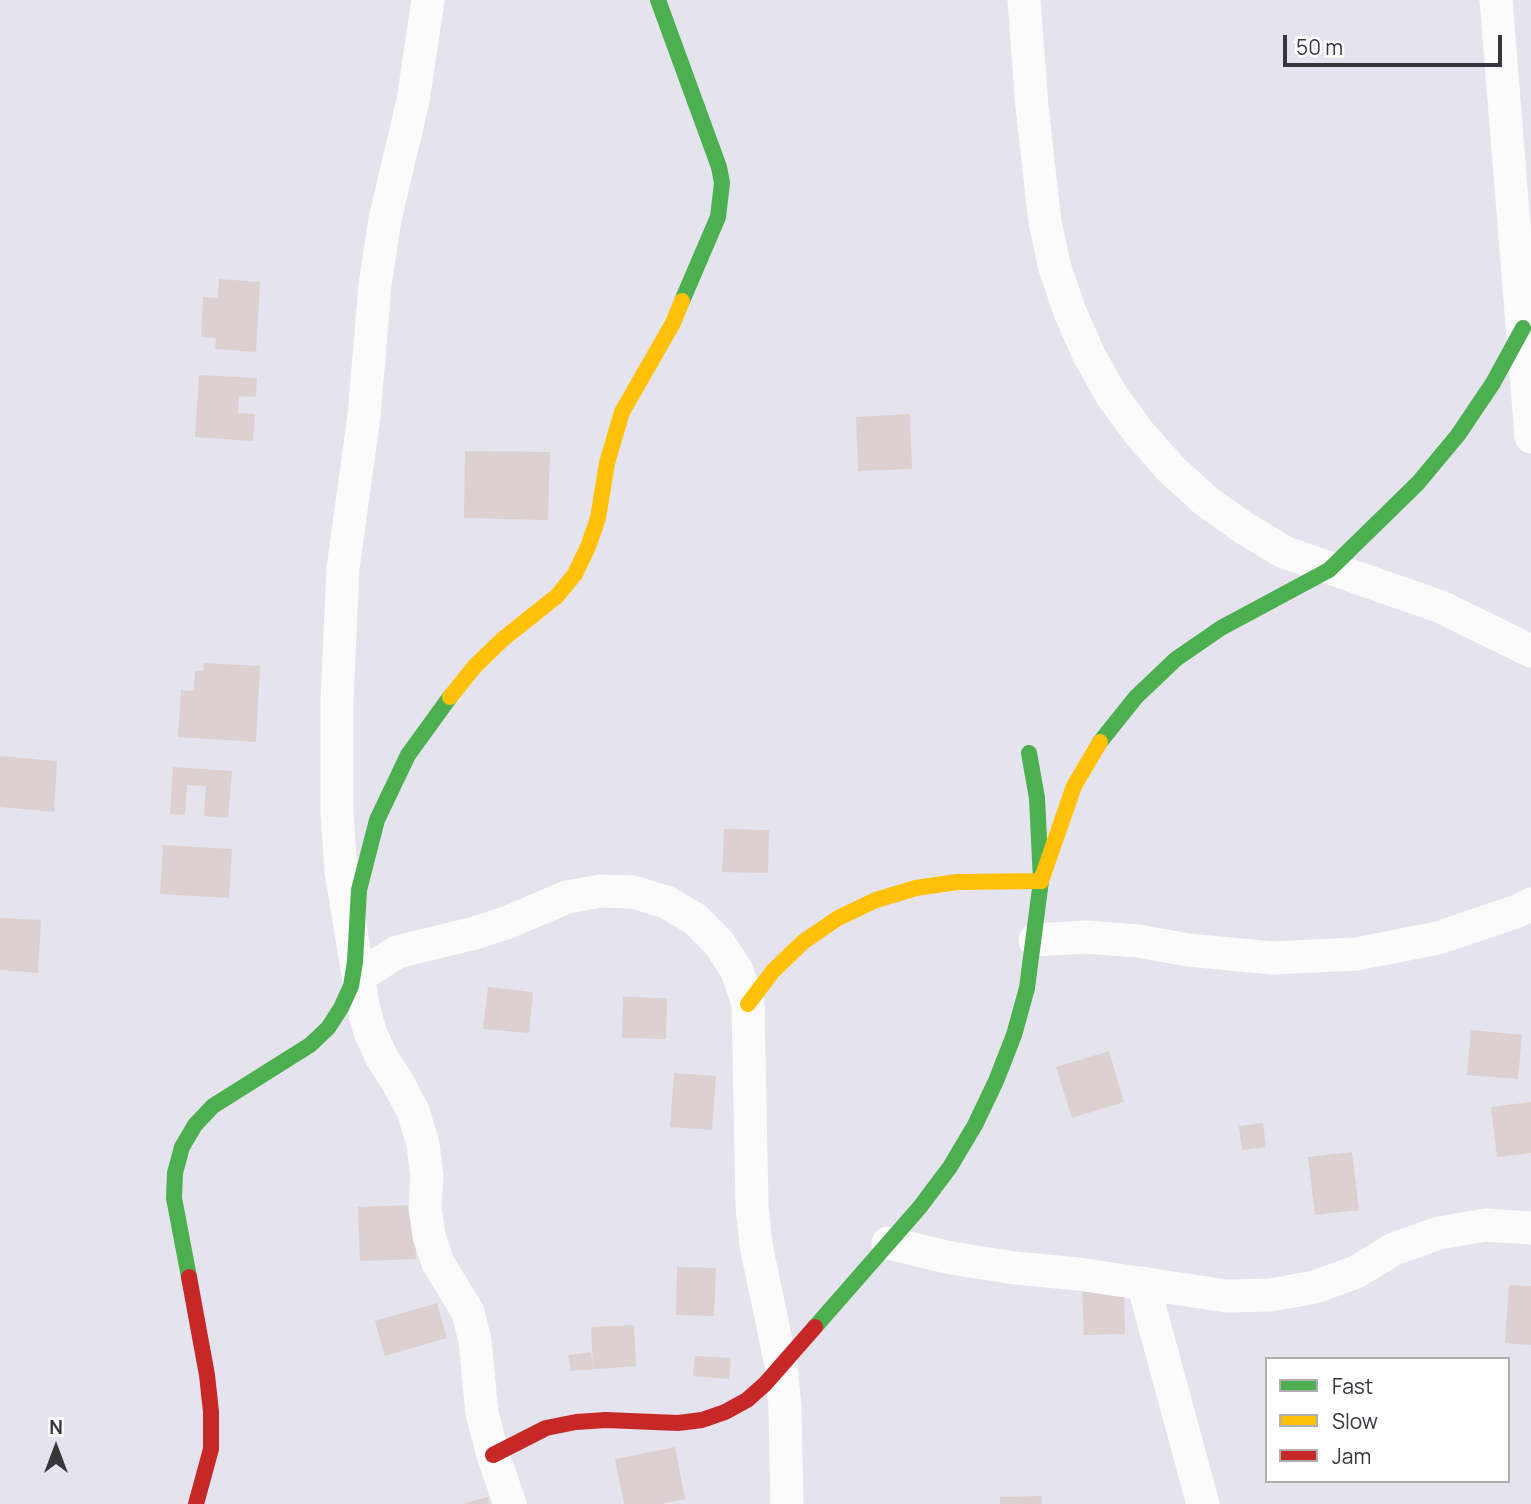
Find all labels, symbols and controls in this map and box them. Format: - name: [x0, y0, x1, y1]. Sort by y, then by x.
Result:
- scale bar: [1286, 21, 1505, 65]
- text: 50 m: [1296, 33, 1343, 61]
- legend: [1265, 1357, 1510, 1483]
- text: Fast: [1332, 1372, 1373, 1400]
- text: Slow: [1332, 1407, 1378, 1435]
- north arrow: [21, 1413, 91, 1483]
- text: N: [49, 1414, 63, 1440]
- text: Jam: [1332, 1442, 1371, 1470]

